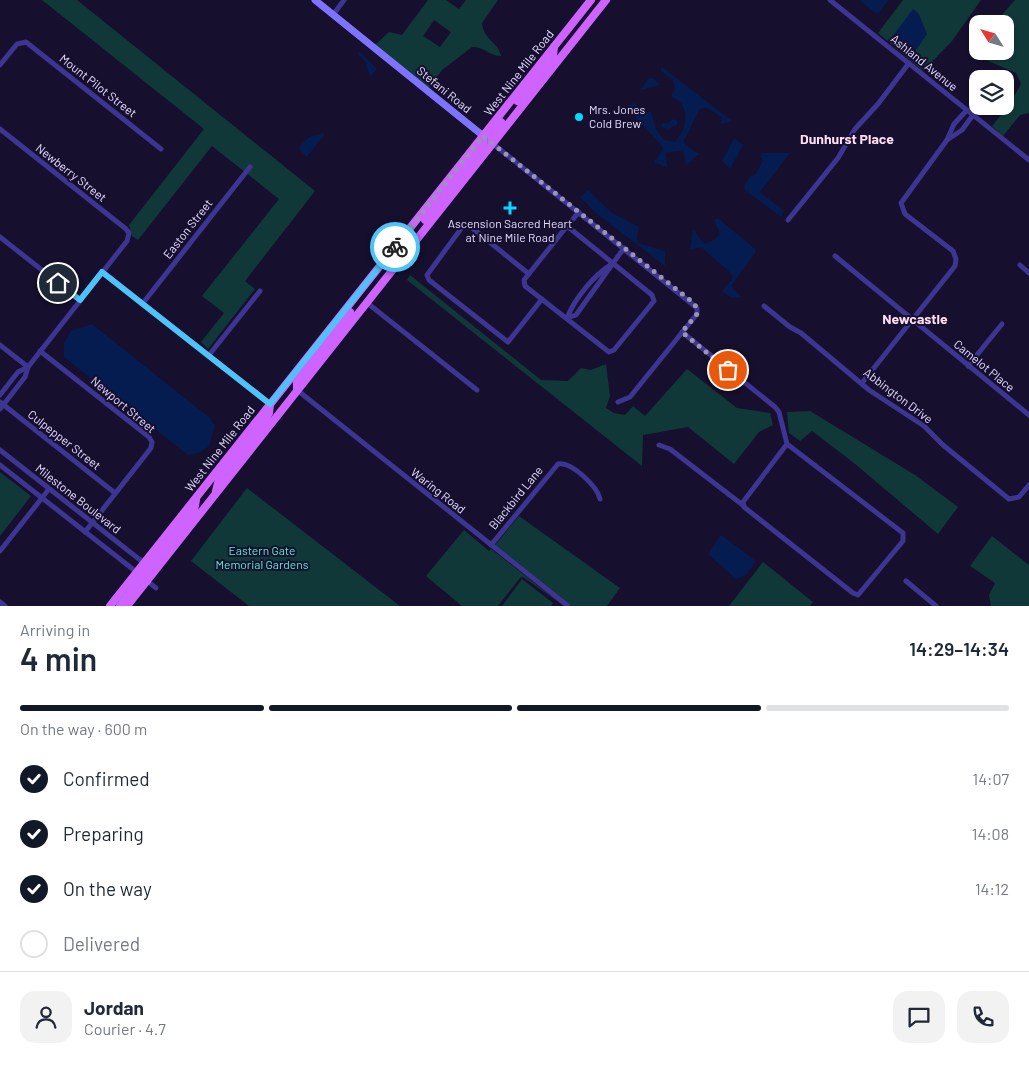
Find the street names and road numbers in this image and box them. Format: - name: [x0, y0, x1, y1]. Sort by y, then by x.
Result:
- street label: West Nine Mile Road: [480, 27, 556, 118]
- street label: Ashland Avenue: [888, 31, 961, 93]
- street label: Mount Pilot Street: [57, 51, 140, 120]
- street label: Stefani Road: [415, 63, 475, 115]
- street label: Newberry Street: [34, 140, 110, 204]
- street label: Easton Street: [160, 196, 215, 261]
- street label: Camelot Place: [951, 336, 1018, 394]
- street label: Abbington Drive: [861, 365, 936, 426]
- street label: Newport Street: [88, 373, 159, 435]
- street label: West Nine Mile Road: [181, 403, 257, 494]
- street label: Culpepper Street: [25, 406, 104, 472]
- street label: Milestone Boulevard: [33, 461, 124, 536]
- street label: Blackbird Lane: [485, 463, 545, 532]
- street label: Waring Road: [409, 465, 469, 516]

